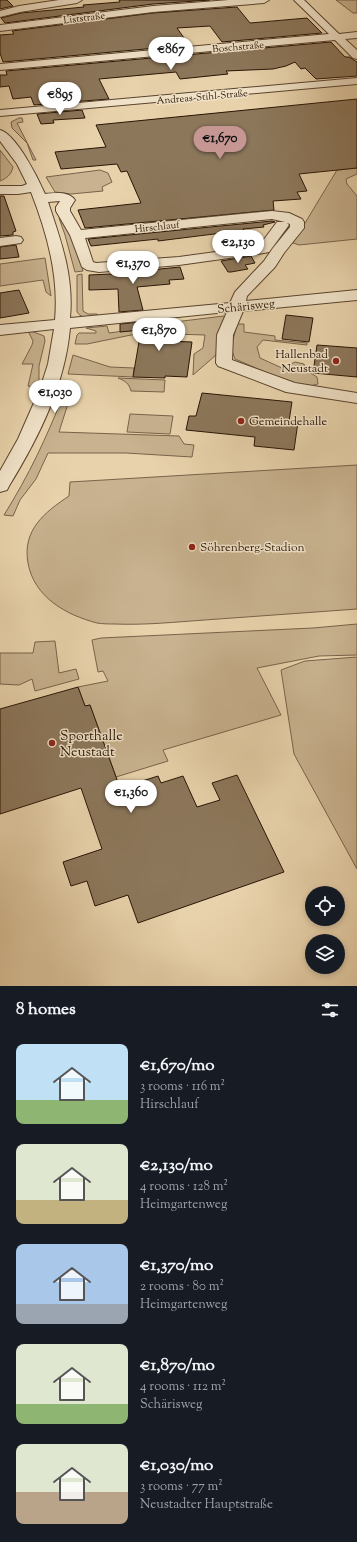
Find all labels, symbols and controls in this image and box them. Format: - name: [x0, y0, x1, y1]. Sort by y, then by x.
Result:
- street label: Liststraße: [62, 8, 106, 28]
- pin: €867: [147, 37, 195, 71]
- street label: Boschstraße: [212, 38, 265, 57]
- text: €867: [157, 41, 185, 59]
- pin: €895: [36, 82, 84, 116]
- text: €895: [47, 86, 73, 104]
- street label: Andreas-Stihl-Straße: [156, 86, 249, 109]
- pin: €1,670: [187, 126, 253, 160]
- text: €1,670: [203, 130, 238, 148]
- street label: Hirschlauf: [134, 218, 181, 237]
- pin: €2,130: [205, 230, 271, 264]
- text: €2,130: [221, 234, 255, 252]
- pin: €1,370: [100, 251, 166, 285]
- text: €1,370: [116, 255, 150, 273]
- street label: Schärisweg: [217, 295, 276, 319]
- pin: €1,870: [126, 318, 192, 352]
- text: €1,870: [141, 322, 177, 340]
- place label: Hallenbad Neustadt: [275, 346, 328, 378]
- marker: Hallenbad Neustadt: [331, 356, 341, 366]
- pin: €1,030: [22, 380, 88, 414]
- text: €1,030: [38, 384, 72, 402]
- place label: Gemeindehalle: [249, 413, 328, 431]
- marker: Gemeindehalle: [236, 416, 246, 426]
- place label: Söhrenberg-Stadion: [200, 539, 305, 557]
- marker: Söhrenberg-Stadion: [187, 542, 197, 552]
- place label: Sporthalle Neustadt: [60, 727, 123, 763]
- marker: Sporthalle Neustadt: [47, 738, 57, 748]
- pin: €1,360: [98, 780, 164, 814]
- text: €1,360: [114, 784, 148, 802]
- map controls: [305, 886, 345, 974]
- button: locate: [305, 886, 345, 926]
- button: layers: [305, 934, 345, 974]
- text: 8 homes: [16, 998, 76, 1022]
- icon: filters: [319, 999, 341, 1021]
- text: €1,670/mo: [140, 1054, 215, 1078]
- icon: home: [48, 1060, 96, 1108]
- text: 3 rooms · 116 m²: [140, 1078, 225, 1096]
- text: Hirschlauf: [140, 1096, 199, 1114]
- text: €2,130/mo: [140, 1154, 213, 1178]
- icon: home: [48, 1160, 96, 1208]
- text: 4 rooms · 128 m²: [140, 1178, 228, 1196]
- text: Heimgartenweg: [140, 1196, 227, 1214]
- text: €1,370/mo: [140, 1254, 213, 1278]
- icon: home: [48, 1260, 96, 1308]
- text: 2 rooms · 80 m²: [140, 1278, 224, 1296]
- text: Heimgartenweg: [140, 1296, 227, 1314]
- text: €1,870/mo: [140, 1354, 215, 1378]
- icon: home: [48, 1360, 96, 1408]
- text: 4 rooms · 112 m²: [140, 1378, 226, 1396]
- text: Schärisweg: [140, 1396, 202, 1414]
- text: €1,030/mo: [140, 1454, 213, 1478]
- icon: home: [48, 1460, 96, 1508]
- text: 3 rooms · 77 m²: [140, 1478, 223, 1496]
- text: Neustadter Hauptstraße: [140, 1496, 273, 1514]

